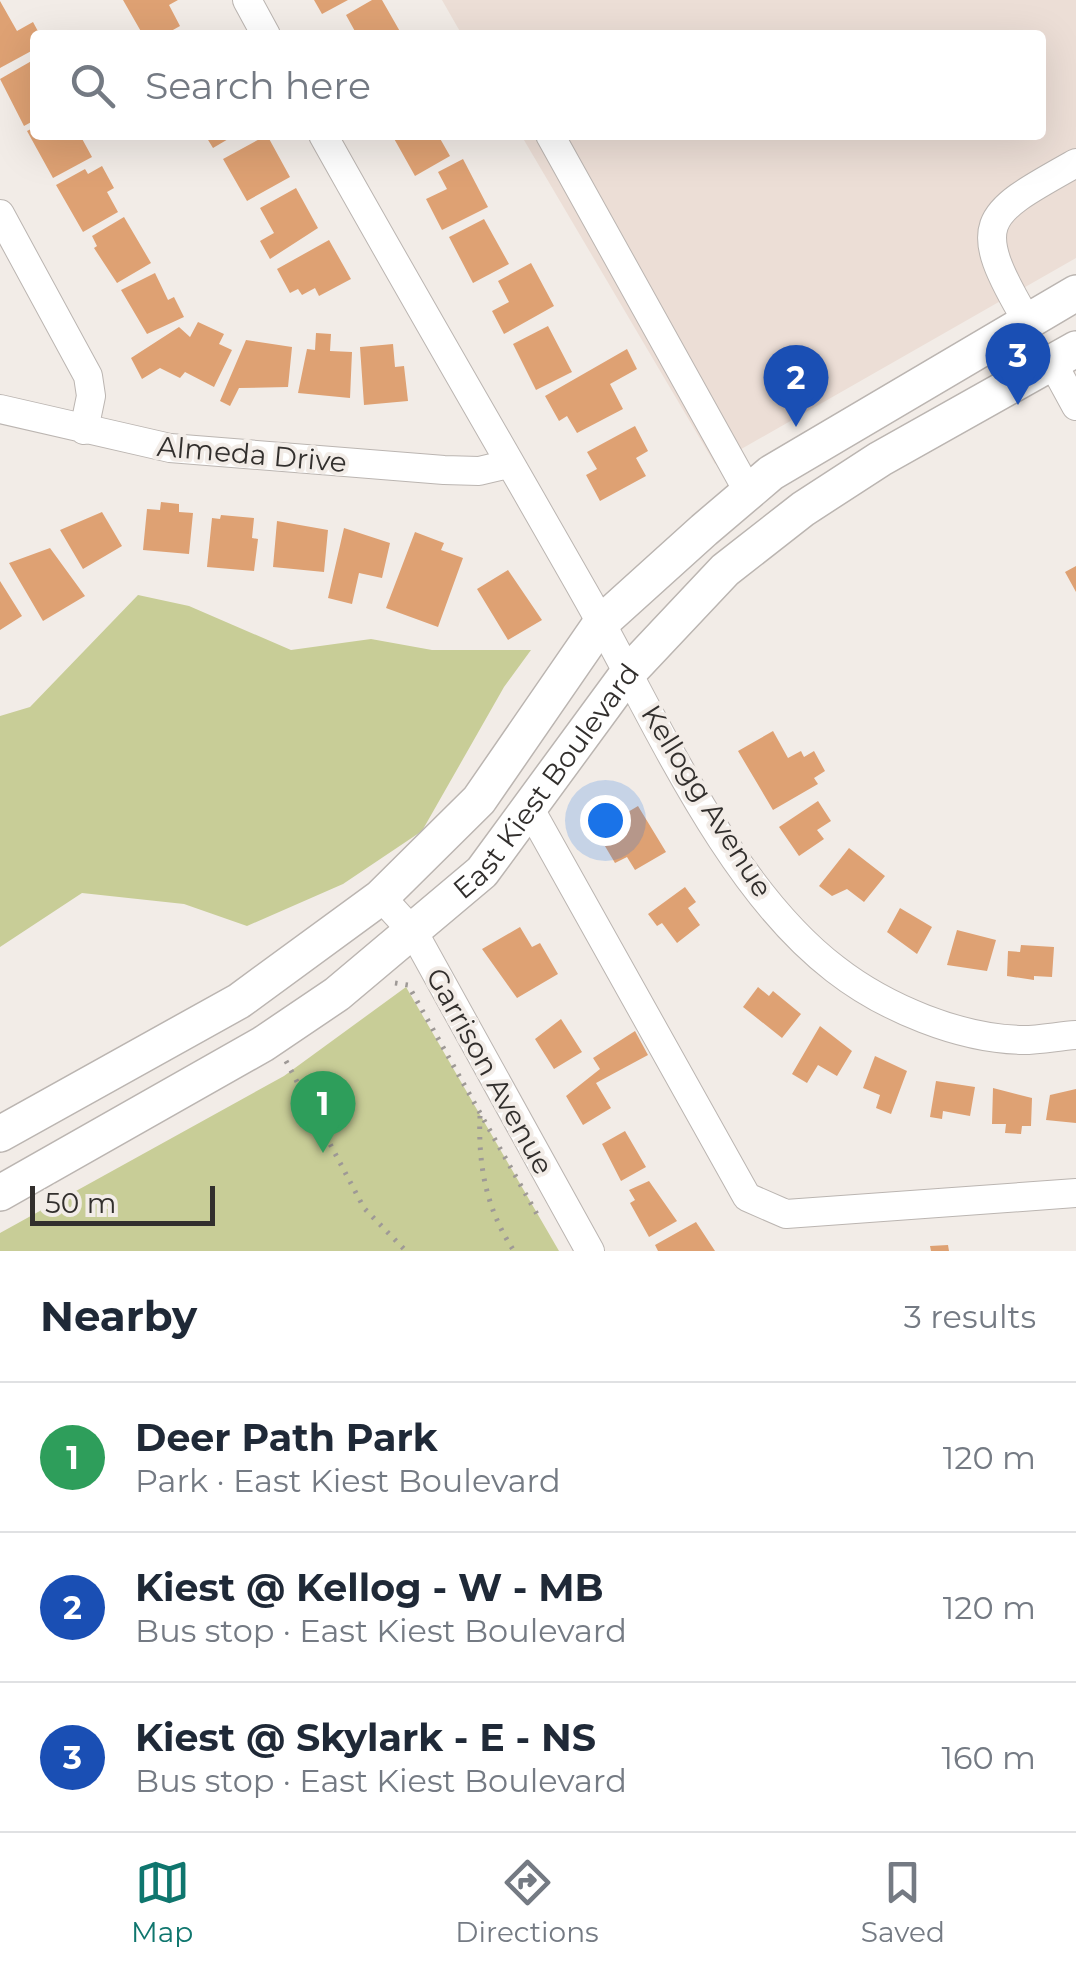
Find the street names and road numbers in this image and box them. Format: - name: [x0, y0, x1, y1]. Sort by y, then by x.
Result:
- street label: Almeda Drive: [156, 429, 348, 479]
- street label: East Kiest Boulevard: [446, 657, 646, 906]
- street label: Kellogg Avenue: [634, 699, 780, 903]
- street label: Garrison Avenue: [419, 962, 561, 1180]

